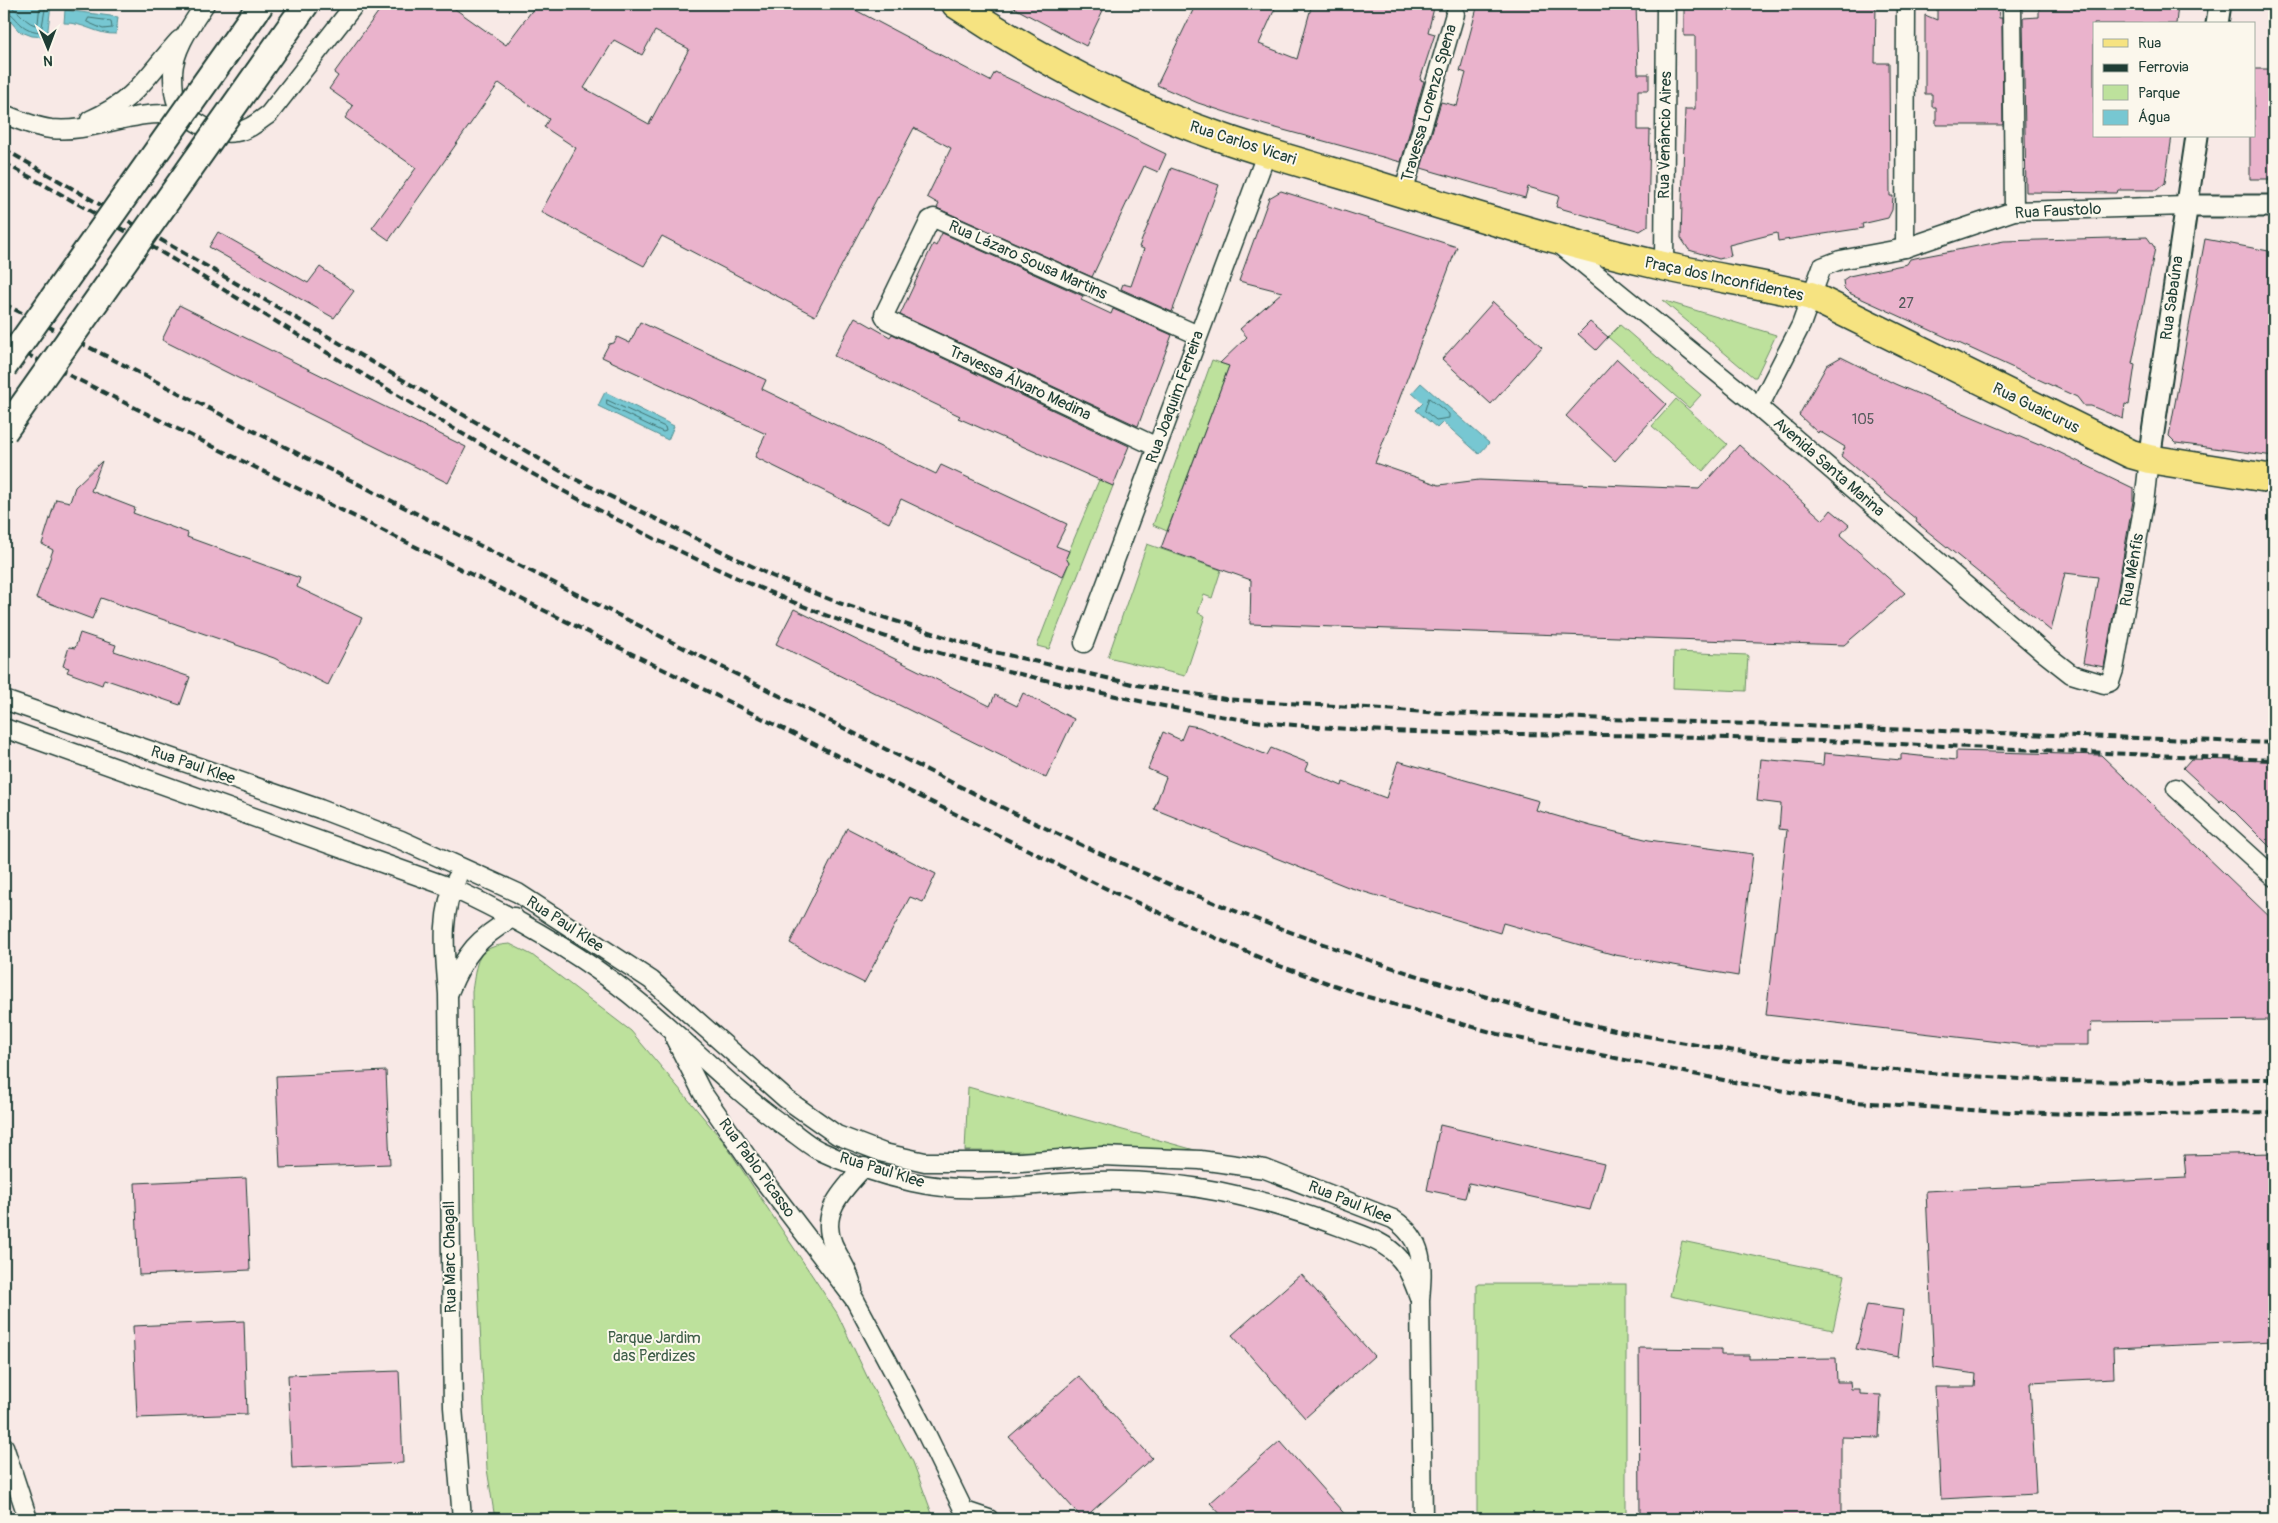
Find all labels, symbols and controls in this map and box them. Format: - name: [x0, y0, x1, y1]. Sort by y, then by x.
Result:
- north arrow: [22, 22, 72, 72]
- street label: Travessa Lorenzo Spena: [1397, 22, 1461, 184]
- legend: [2093, 22, 2256, 138]
- text: Rua: [2138, 34, 2161, 53]
- text: N: [43, 52, 53, 69]
- text: Ferrovia: [2138, 58, 2189, 77]
- street label: Rua Venâncio Aires: [1654, 71, 1676, 199]
- text: Parque: [2138, 84, 2181, 103]
- text: Água: [2138, 108, 2170, 127]
- street label: Rua Carlos Vicari: [1187, 116, 1299, 170]
- street label: Rua Faustolo: [2014, 199, 2102, 223]
- street label: Rua Lázaro Sousa Martins: [946, 216, 1110, 304]
- street label: Praça dos Inconfidentes: [1643, 252, 1805, 306]
- street label: Rua Sabaúna: [2156, 254, 2188, 342]
- house number: 27: [1898, 295, 1914, 312]
- street label: Rua Joaquim Ferreira: [1142, 328, 1208, 466]
- street label: Travessa Álvaro Medina: [946, 341, 1094, 425]
- street label: Rua Guaicurus: [1989, 378, 2083, 438]
- house number: 105: [1852, 411, 1874, 428]
- street label: Avenida Santa Marina: [1769, 413, 1889, 521]
- street label: Rua Mênfis: [2116, 532, 2148, 608]
- street label: Rua Paul Klee: [148, 741, 238, 789]
- street label: Rua Paul Klee: [523, 892, 607, 956]
- street label: Rua Pablo Picasso: [714, 1114, 800, 1222]
- street label: Rua Paul Klee: [837, 1148, 927, 1192]
- street label: Rua Paul Klee: [1305, 1176, 1395, 1228]
- street label: Rua Marc Chagall: [439, 1201, 461, 1313]
- park label: Parque Jardim das Perdizes: [607, 1328, 701, 1366]

